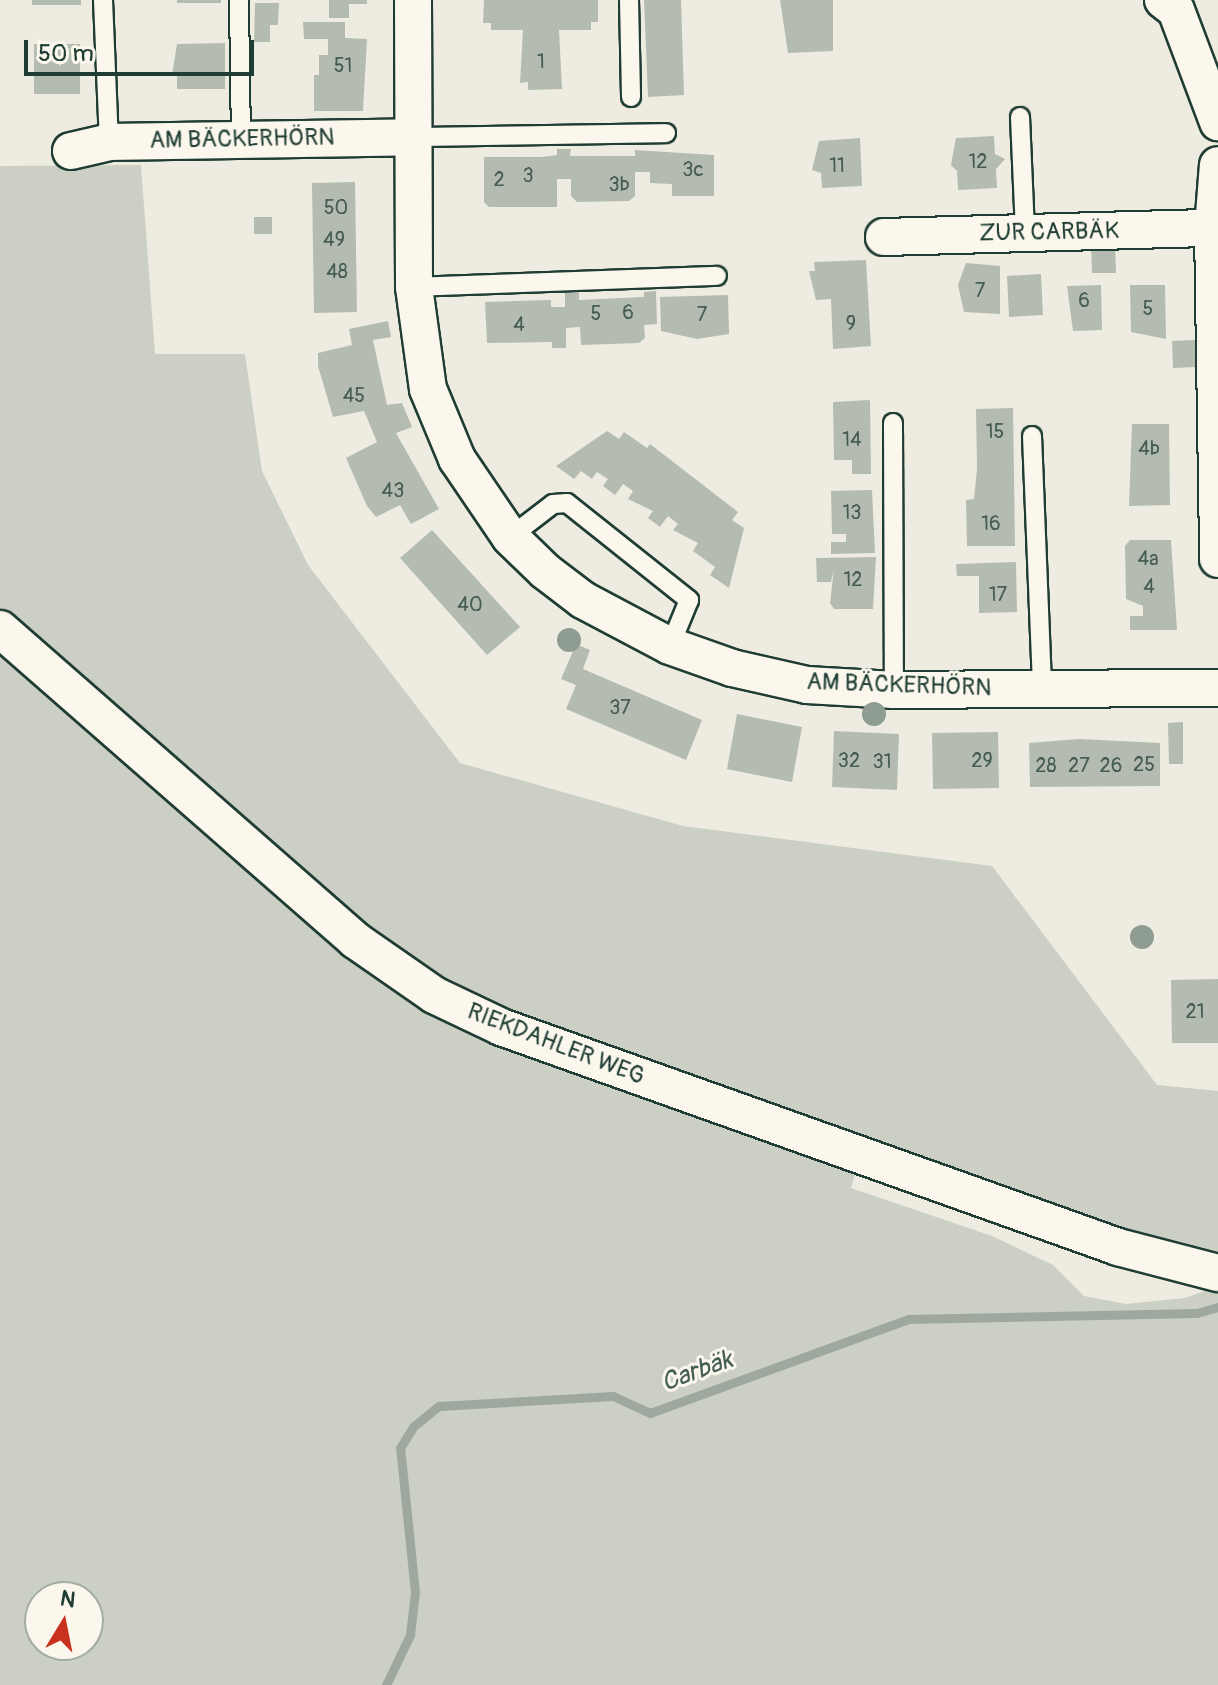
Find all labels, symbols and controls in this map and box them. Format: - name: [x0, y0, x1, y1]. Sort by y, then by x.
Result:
- scale bar: [28, 24, 258, 74]
- text: 50 m: [38, 39, 94, 68]
- house number: 1: [537, 49, 545, 73]
- house number: 51: [334, 53, 352, 77]
- street label: AM BÄCKERHÖRN: [149, 123, 335, 155]
- house number: 12: [969, 149, 987, 173]
- house number: 11: [829, 153, 845, 177]
- house number: 3c: [682, 157, 704, 181]
- house number: 3: [522, 163, 534, 187]
- house number: 2: [493, 167, 505, 191]
- house number: 3b: [609, 172, 629, 196]
- house number: 50: [324, 195, 348, 219]
- street label: ZUR CARBÄK: [979, 216, 1119, 248]
- house number: 49: [323, 227, 345, 251]
- house number: 48: [326, 259, 348, 283]
- house number: 7: [975, 278, 985, 302]
- house number: 6: [1078, 288, 1090, 312]
- house number: 5: [1143, 296, 1153, 320]
- house number: 6: [622, 300, 634, 324]
- house number: 5: [591, 301, 601, 325]
- house number: 7: [697, 302, 707, 326]
- house number: 9: [846, 311, 856, 335]
- house number: 4: [513, 312, 525, 336]
- house number: 45: [343, 383, 365, 407]
- house number: 15: [986, 419, 1004, 443]
- house number: 14: [842, 427, 862, 451]
- house number: 4b: [1138, 436, 1160, 460]
- house number: 43: [382, 478, 404, 502]
- house number: 13: [843, 500, 861, 524]
- house number: 16: [981, 511, 1001, 535]
- house number: 4a: [1138, 546, 1158, 570]
- house number: 12: [844, 567, 862, 591]
- house number: 4: [1143, 574, 1155, 598]
- house number: 17: [989, 582, 1007, 606]
- house number: 40: [457, 592, 483, 616]
- street label: AM BÄCKERHÖRN: [806, 667, 992, 703]
- house number: 37: [609, 695, 631, 719]
- house number: 32: [838, 748, 860, 772]
- house number: 29: [971, 748, 993, 772]
- house number: 31: [873, 749, 891, 773]
- house number: 25: [1133, 752, 1155, 776]
- house number: 28: [1035, 753, 1057, 777]
- house number: 27: [1068, 753, 1090, 777]
- house number: 26: [1100, 753, 1122, 777]
- street label: RIEKDAHLER WEG: [463, 997, 649, 1091]
- house number: 21: [1186, 999, 1204, 1023]
- water label: Carbäk: [657, 1345, 737, 1399]
- north arrow: [24, 1581, 104, 1661]
- text: N: [58, 1584, 78, 1614]

